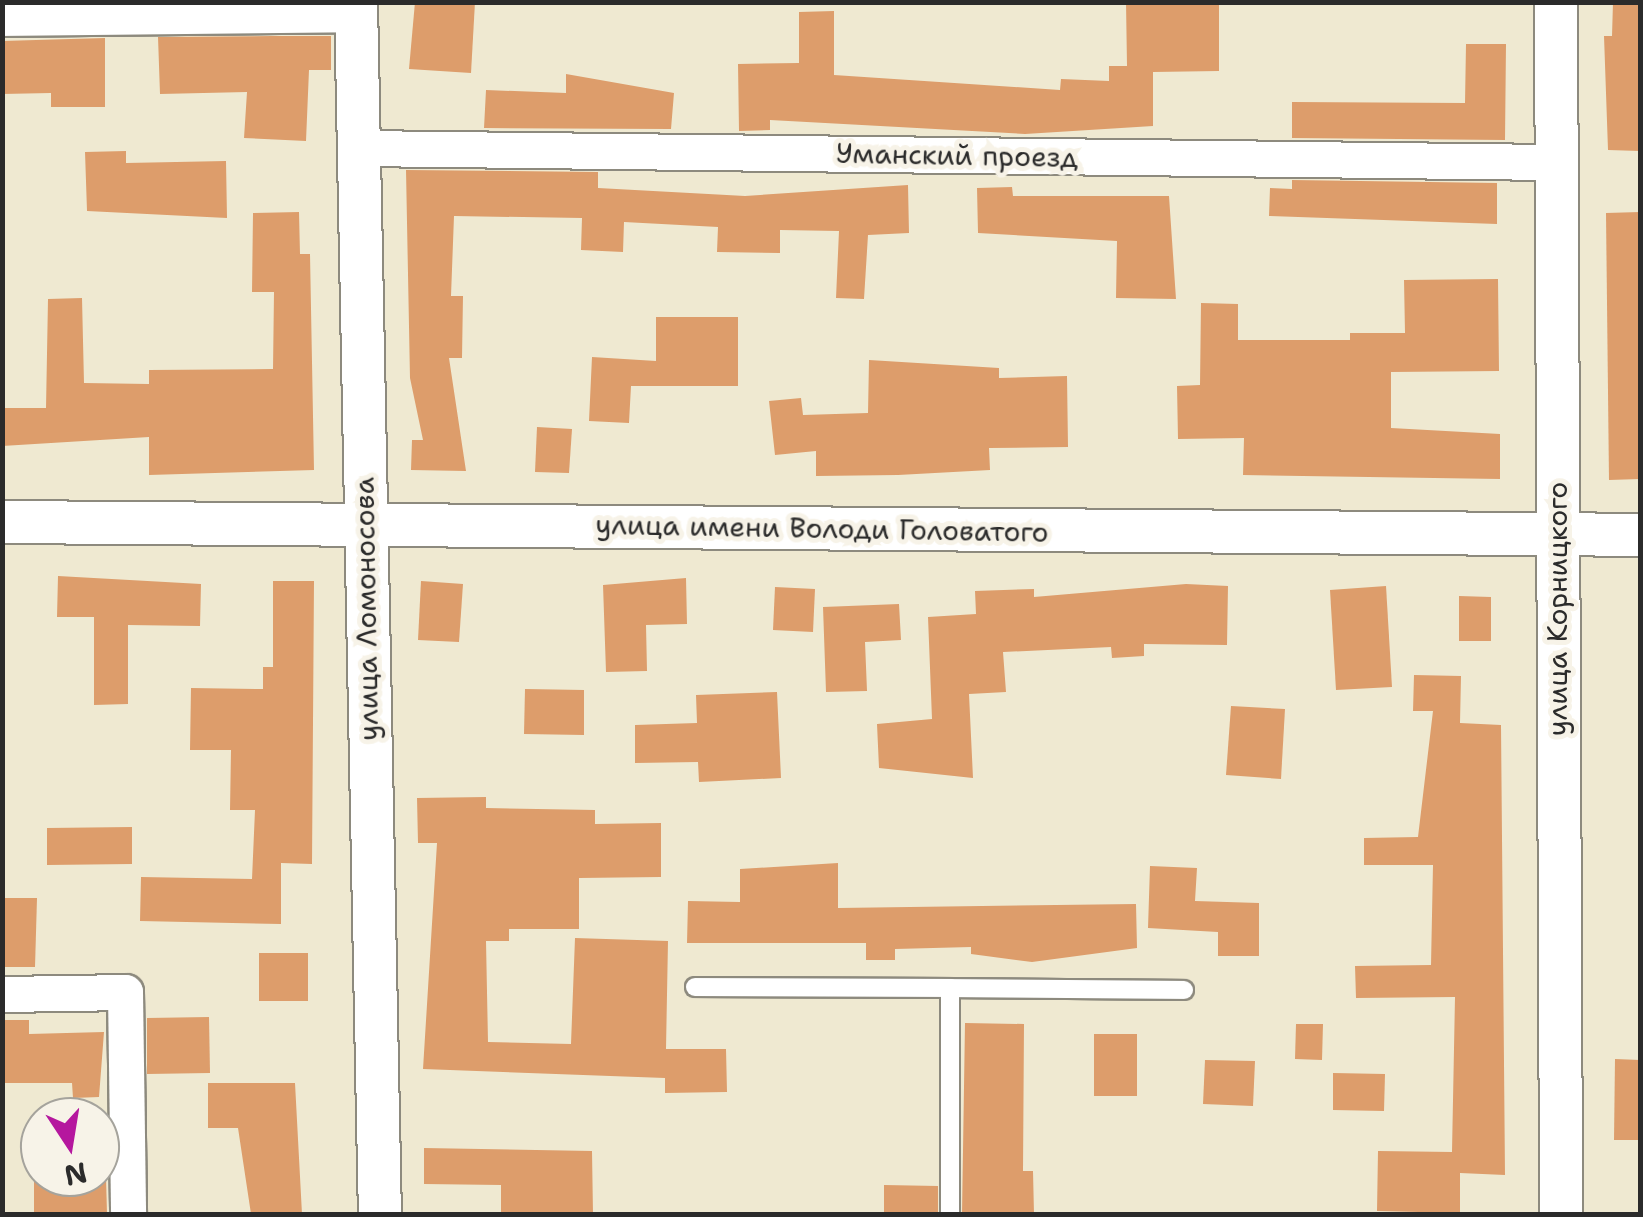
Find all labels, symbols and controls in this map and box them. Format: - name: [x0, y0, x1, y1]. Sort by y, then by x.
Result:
- street label: Уманский проезд: [836, 136, 1078, 174]
- street label: улица Ломоносова: [347, 477, 385, 741]
- street label: улица Корницкого: [1540, 482, 1574, 736]
- street label: улица имени Володи Головатого: [595, 507, 1049, 549]
- north arrow: [20, 1097, 120, 1197]
- text: N: [61, 1153, 91, 1195]

